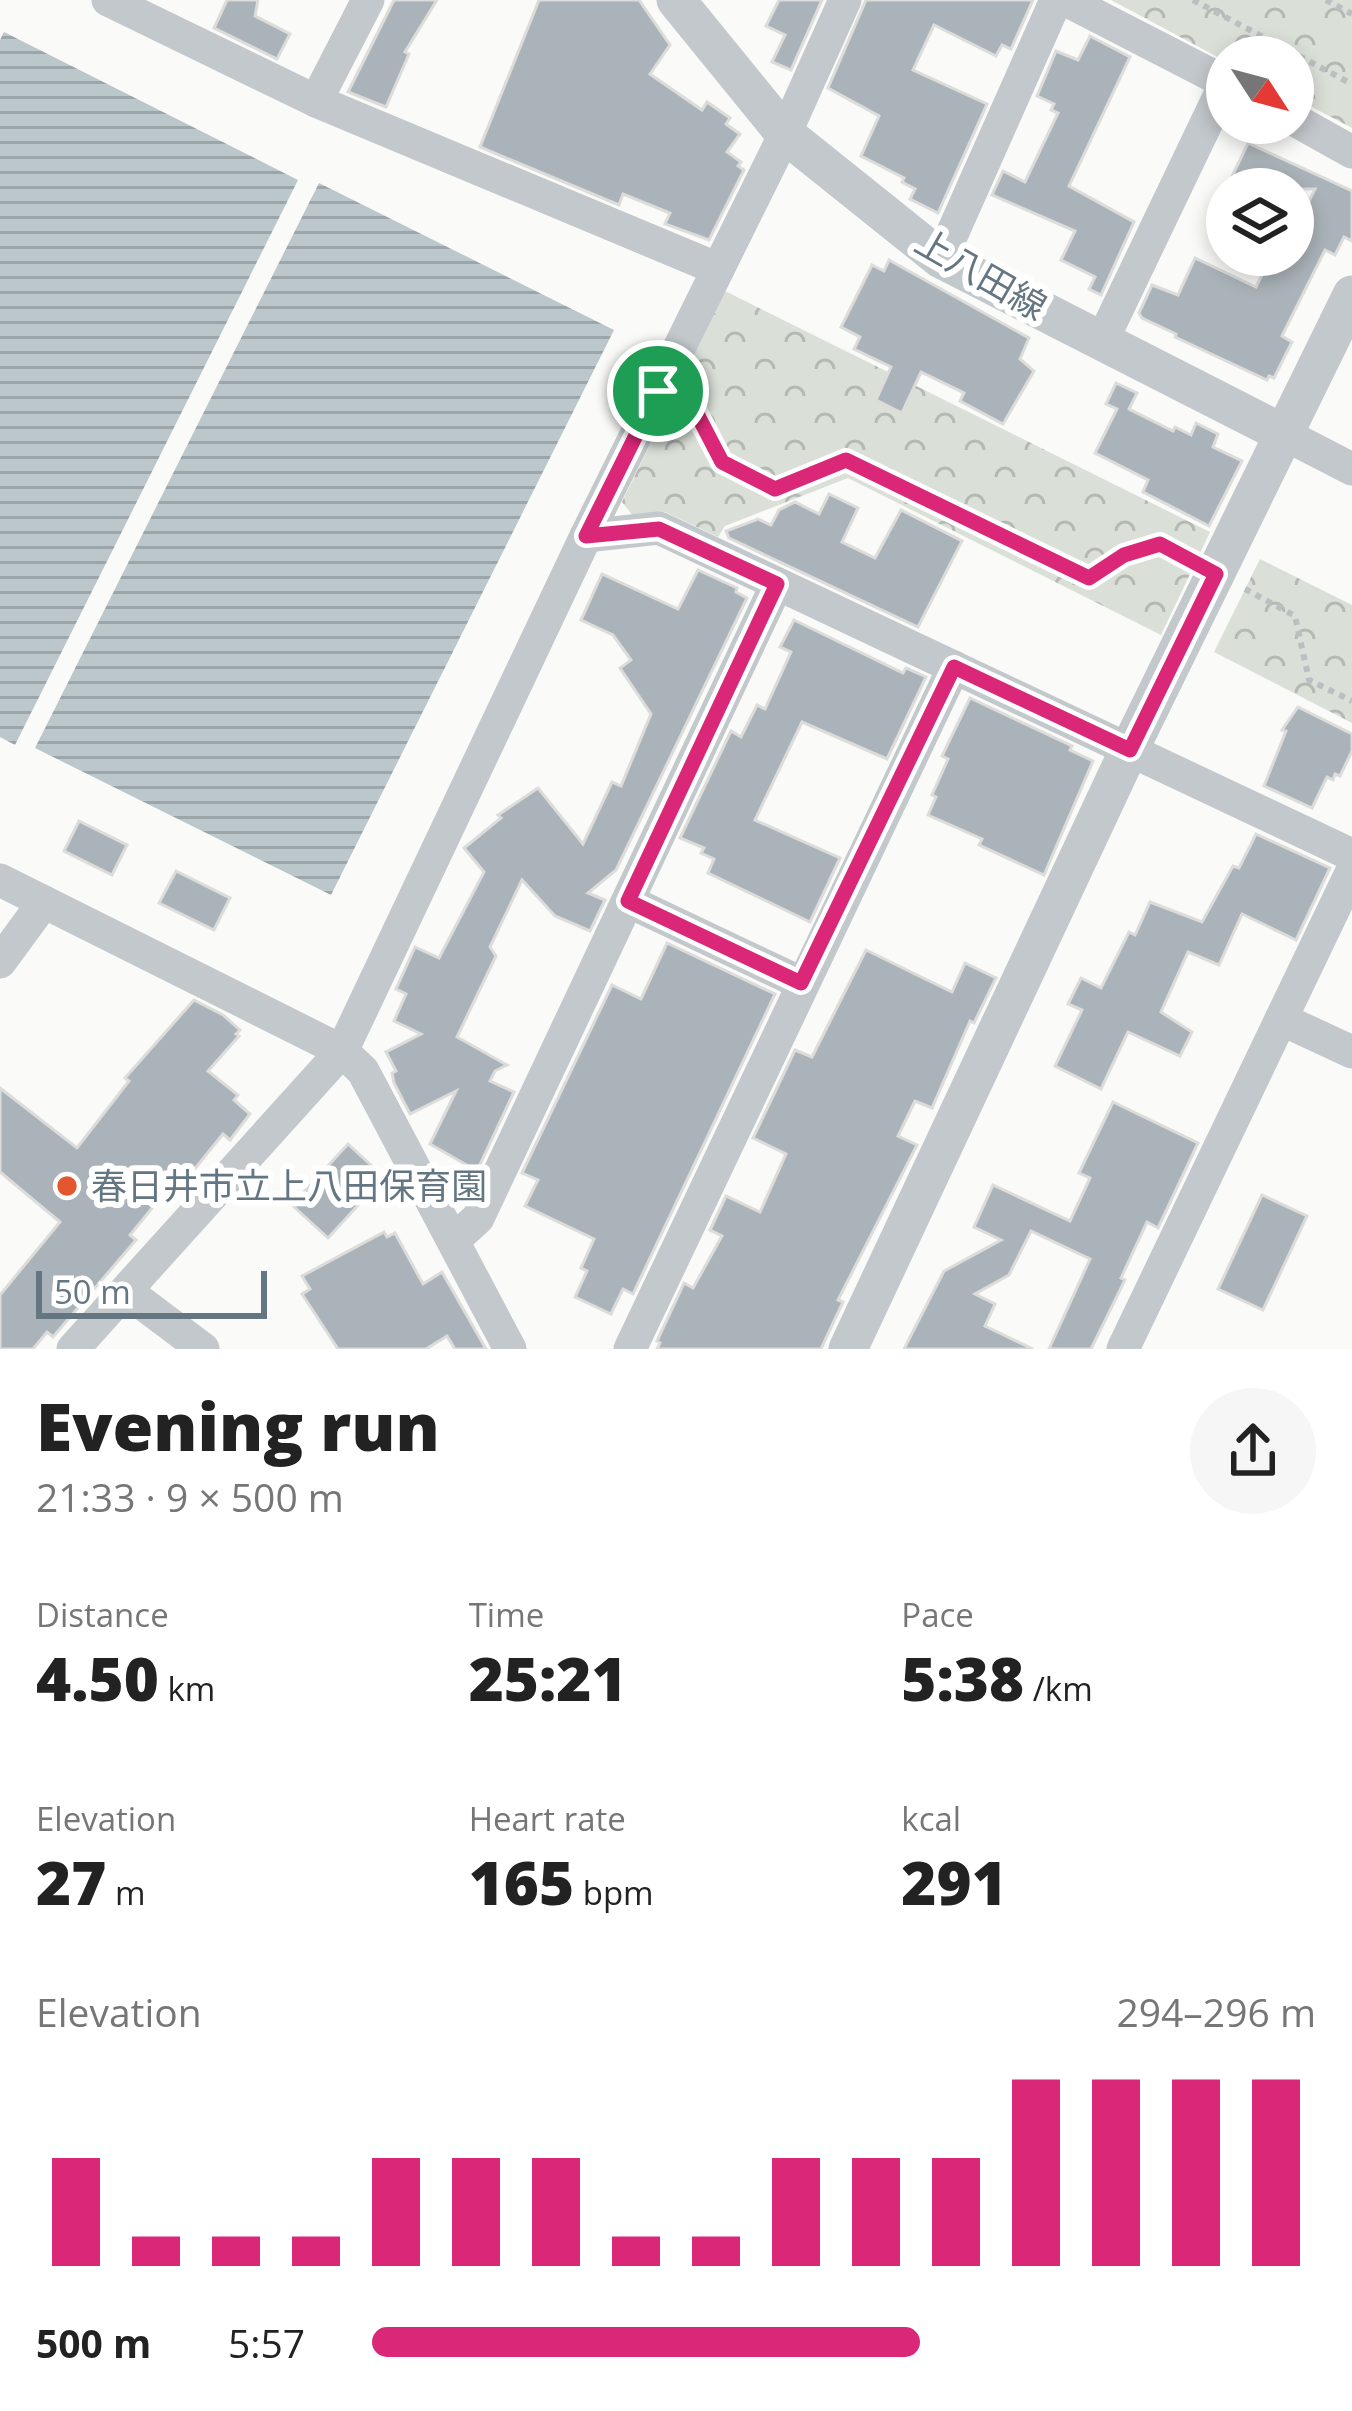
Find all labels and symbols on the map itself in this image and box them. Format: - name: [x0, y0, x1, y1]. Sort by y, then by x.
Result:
- north arrow: [1206, 36, 1314, 144]
- street label: 上八田線: [907, 216, 1056, 331]
- pin: [607, 340, 709, 442]
- place label: 春日井市立上八田保育園: [91, 1161, 487, 1210]
- marker: 春日井市立上八田保育園: [54, 1173, 80, 1199]
- scale bar: [36, 1265, 267, 1318]

